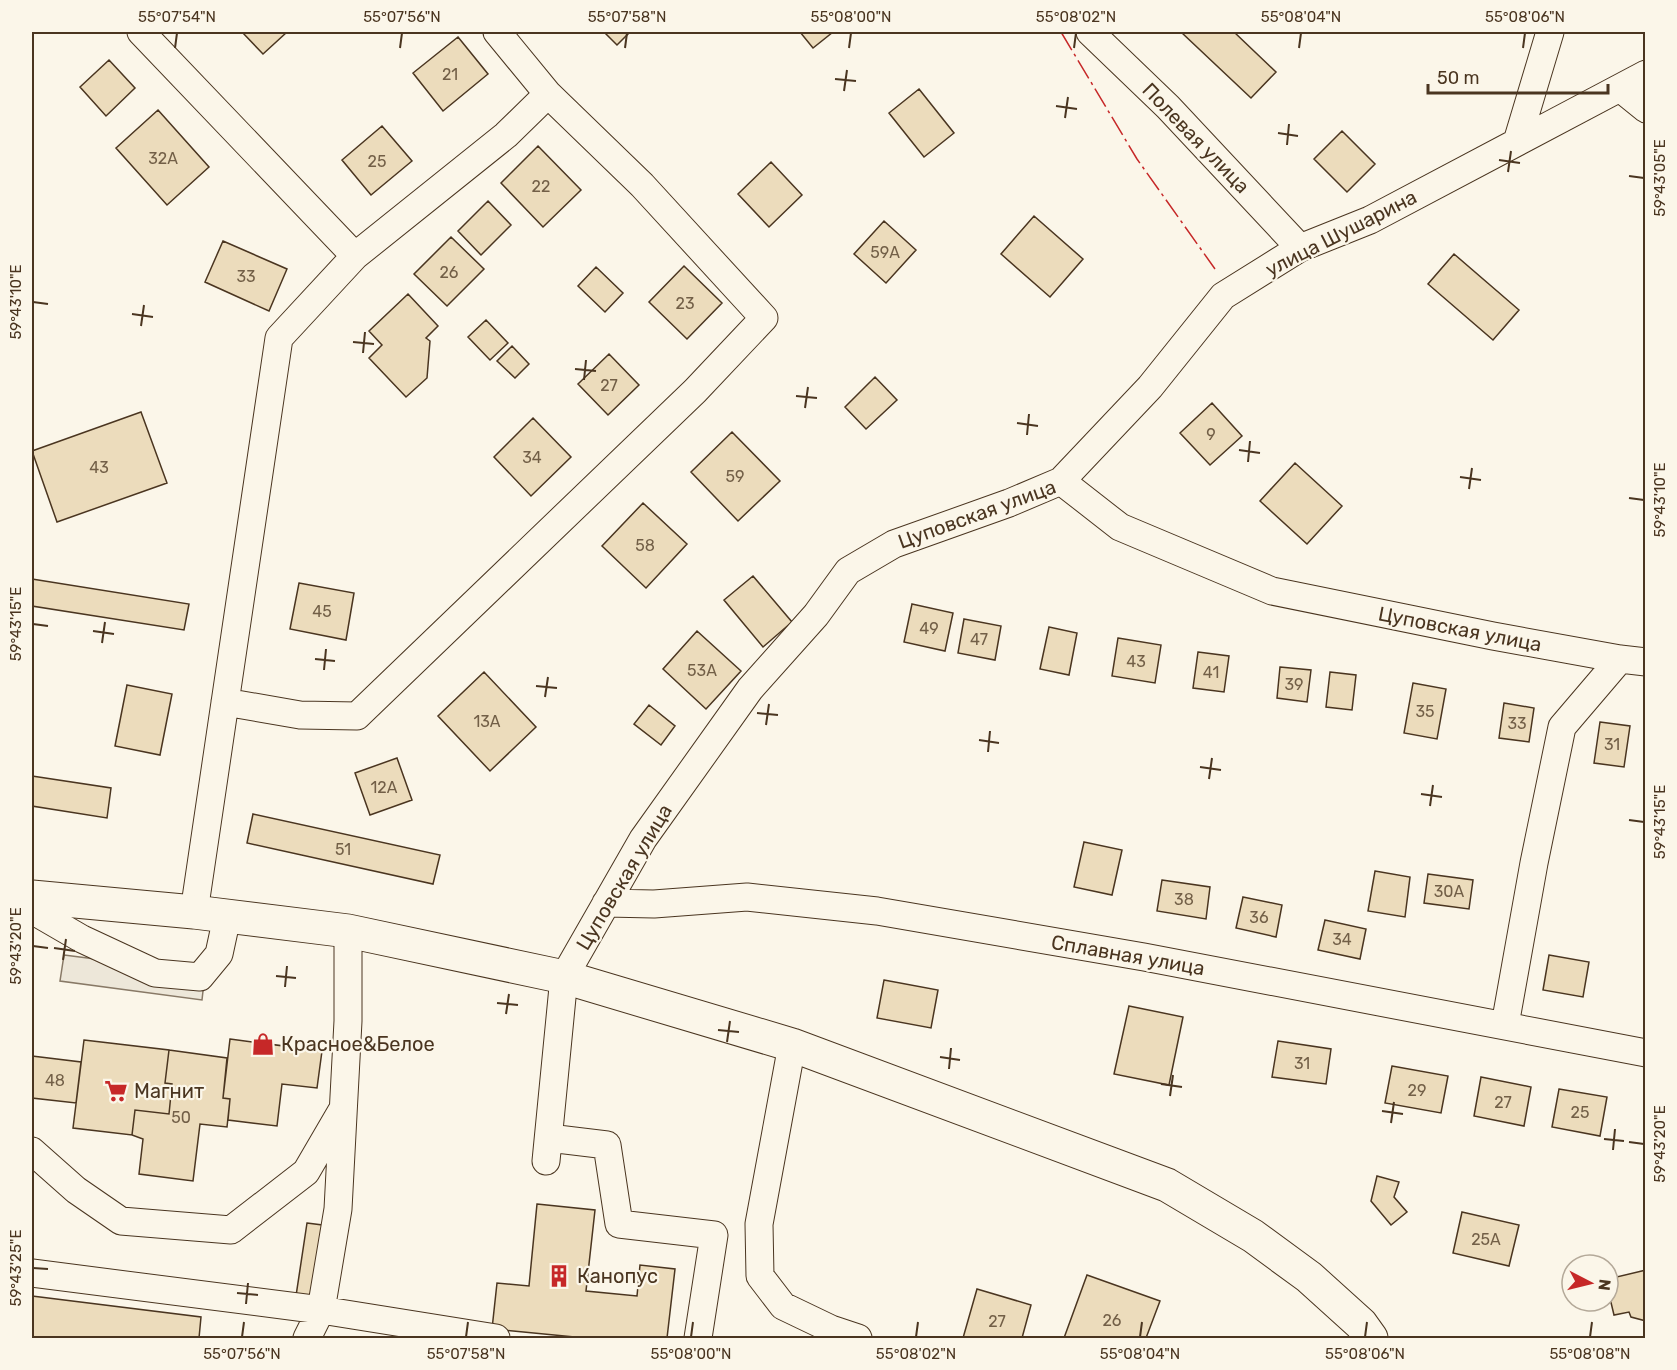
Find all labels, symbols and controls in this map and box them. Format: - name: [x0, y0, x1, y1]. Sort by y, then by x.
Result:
- text: 55°07'54"N: [138, 8, 216, 26]
- text: 55°07'56"N: [363, 8, 441, 26]
- text: 55°07'58"N: [588, 8, 666, 26]
- text: 55°08'00"N: [810, 8, 892, 26]
- text: 55°08'02"N: [1036, 8, 1116, 26]
- text: 55°08'04"N: [1261, 8, 1341, 26]
- text: 55°08'06"N: [1485, 8, 1565, 26]
- scale bar: [1428, 57, 1608, 95]
- house number: 21: [442, 65, 458, 84]
- text: 50 m: [1437, 67, 1480, 89]
- street label: Полевая улица: [1137, 78, 1255, 198]
- text: 59°43'05"E: [1651, 139, 1669, 217]
- house number: 32А: [148, 149, 178, 168]
- house number: 25: [368, 152, 386, 171]
- house number: 22: [532, 177, 550, 196]
- street label: улица Шушарина: [1261, 184, 1421, 282]
- house number: 59А: [870, 243, 900, 262]
- house number: 26: [439, 263, 459, 282]
- text: 59°43'10"E: [7, 264, 25, 340]
- house number: 33: [236, 267, 256, 286]
- house number: 23: [675, 294, 695, 313]
- house number: 27: [600, 376, 618, 395]
- house number: 9: [1206, 425, 1216, 444]
- house number: 34: [522, 448, 542, 467]
- house number: 43: [89, 458, 109, 477]
- text: 59°43'10"E: [1651, 462, 1669, 538]
- house number: 59: [726, 467, 745, 486]
- street label: Цуповская улица: [895, 474, 1059, 554]
- house number: 58: [635, 536, 655, 555]
- text: 59°43'15"E: [7, 587, 25, 661]
- street label: Цуповская улица: [1376, 601, 1544, 657]
- house number: 45: [312, 602, 332, 621]
- house number: 49: [919, 619, 939, 638]
- house number: 47: [970, 630, 988, 649]
- house number: 43: [1126, 652, 1146, 671]
- house number: 53А: [687, 661, 717, 680]
- house number: 41: [1203, 663, 1219, 682]
- house number: 39: [1284, 675, 1304, 694]
- house number: 35: [1415, 702, 1435, 721]
- house number: 13А: [473, 712, 501, 731]
- house number: 33: [1507, 714, 1527, 733]
- house number: 31: [1604, 735, 1620, 754]
- house number: 12А: [371, 778, 398, 797]
- text: 59°43'15"E: [1651, 785, 1669, 859]
- street label: Цуповская улица: [571, 800, 677, 954]
- house number: 51: [335, 840, 351, 859]
- house number: 30А: [1434, 882, 1465, 901]
- house number: 38: [1174, 890, 1194, 909]
- text: 59°43'20"E: [7, 907, 25, 985]
- house number: 36: [1249, 908, 1269, 927]
- street label: Сплавная улица: [1049, 930, 1207, 980]
- house number: 34: [1332, 930, 1352, 949]
- shop icon: Красное&Белое: [250, 1031, 276, 1057]
- place label: Красное&Белое: [281, 1032, 435, 1056]
- house number: 31: [1294, 1054, 1310, 1073]
- house number: 48: [45, 1071, 65, 1090]
- supermarket icon: Магнит: [103, 1078, 129, 1104]
- place label: Магнит: [134, 1079, 204, 1103]
- house number: 29: [1408, 1081, 1426, 1100]
- house number: 27: [1494, 1093, 1512, 1112]
- house number: 25: [1571, 1103, 1589, 1122]
- text: 59°43'20"E: [1651, 1105, 1669, 1183]
- house number: 50: [171, 1108, 191, 1127]
- text: 59°43'25"E: [7, 1230, 25, 1307]
- house number: 25А: [1471, 1230, 1501, 1249]
- north arrow: [1560, 1253, 1620, 1313]
- building icon: Канопус: [546, 1263, 572, 1289]
- place label: Канопус: [577, 1264, 658, 1288]
- text: N: [1594, 1278, 1615, 1292]
- house number: 26: [1102, 1311, 1122, 1330]
- house number: 27: [988, 1312, 1006, 1331]
- text: 55°07'56"N: [203, 1345, 281, 1363]
- text: 55°07'58"N: [427, 1345, 505, 1363]
- text: 55°08'00"N: [650, 1345, 732, 1363]
- text: 55°08'02"N: [876, 1345, 956, 1363]
- text: 55°08'04"N: [1100, 1345, 1180, 1363]
- text: 55°08'06"N: [1325, 1345, 1405, 1363]
- text: 55°08'08"N: [1549, 1345, 1631, 1363]

